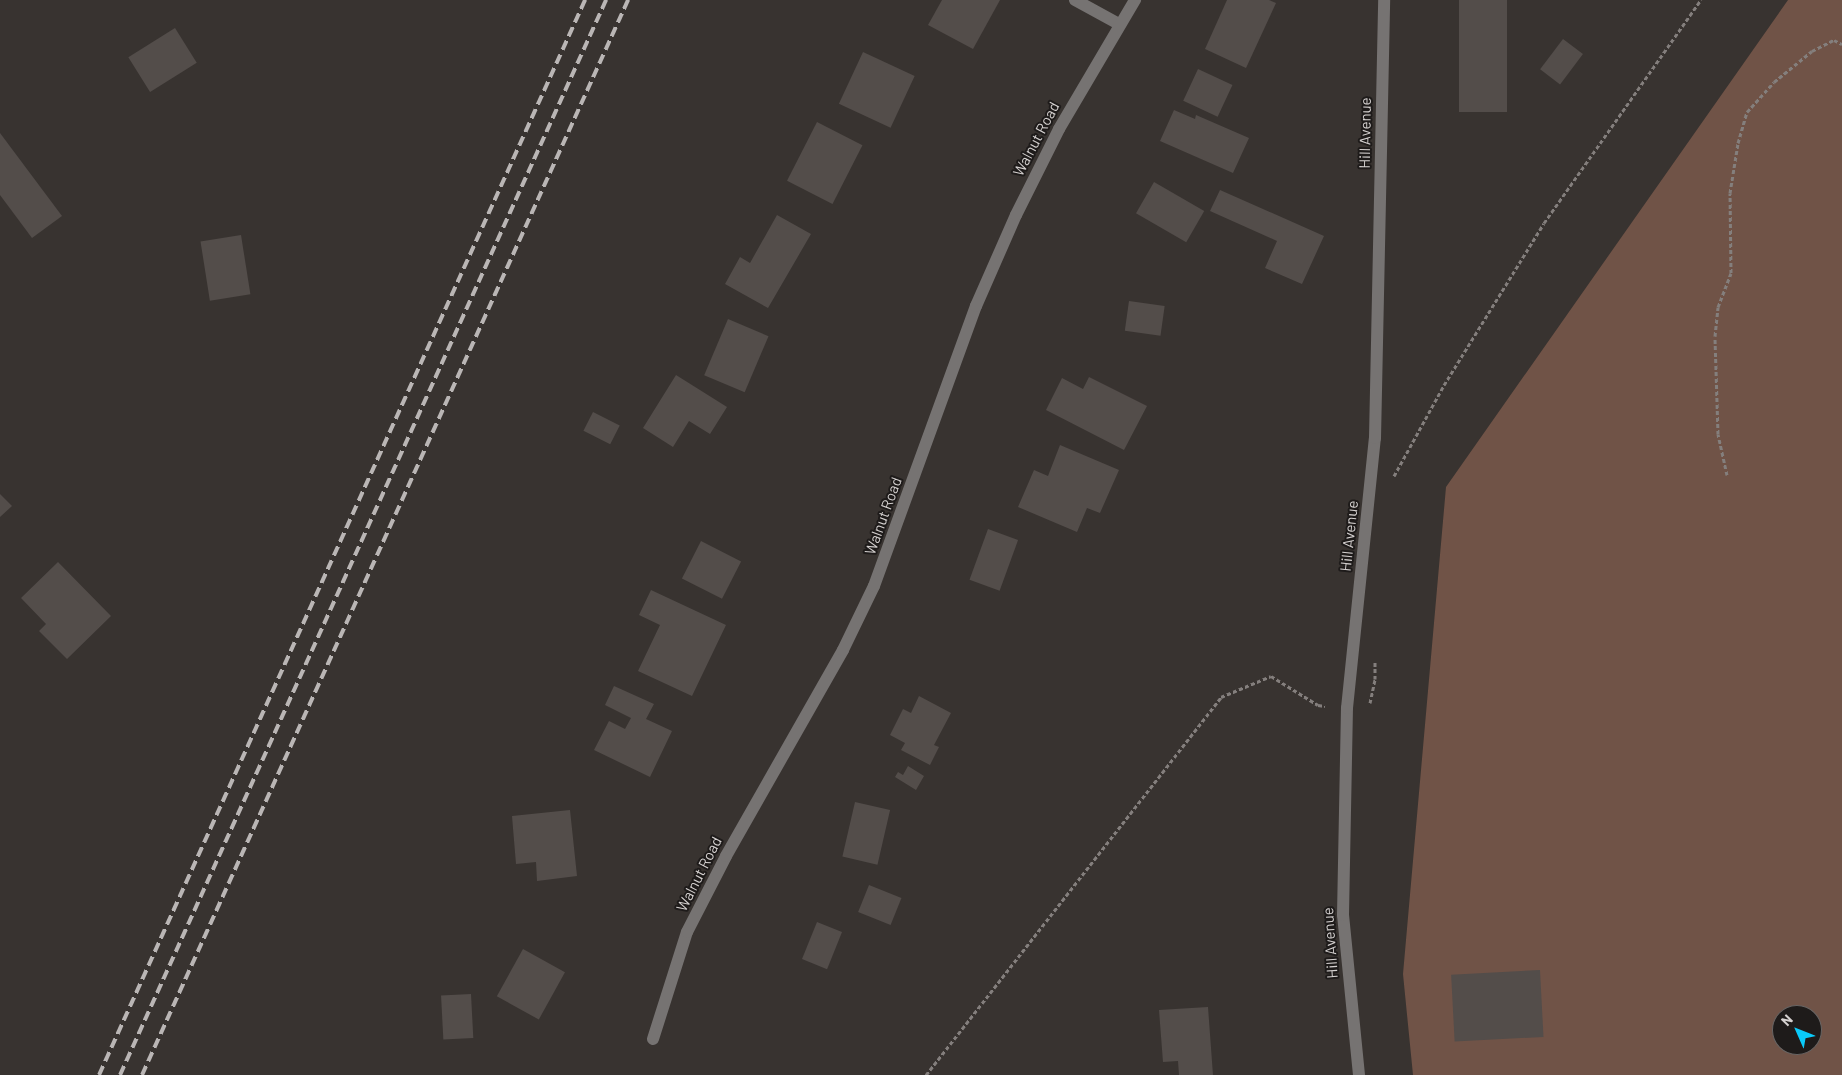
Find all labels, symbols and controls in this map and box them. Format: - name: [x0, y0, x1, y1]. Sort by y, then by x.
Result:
- street label: Hill Avenue: [1355, 97, 1375, 169]
- street label: Walnut Road: [1009, 99, 1063, 179]
- street label: Walnut Road: [861, 475, 905, 557]
- street label: Hill Avenue: [1336, 500, 1362, 572]
- street label: Walnut Road: [673, 834, 725, 914]
- street label: Hill Avenue: [1319, 907, 1341, 979]
- north arrow: [1772, 1005, 1822, 1055]
- text: N: [1777, 1011, 1796, 1029]

